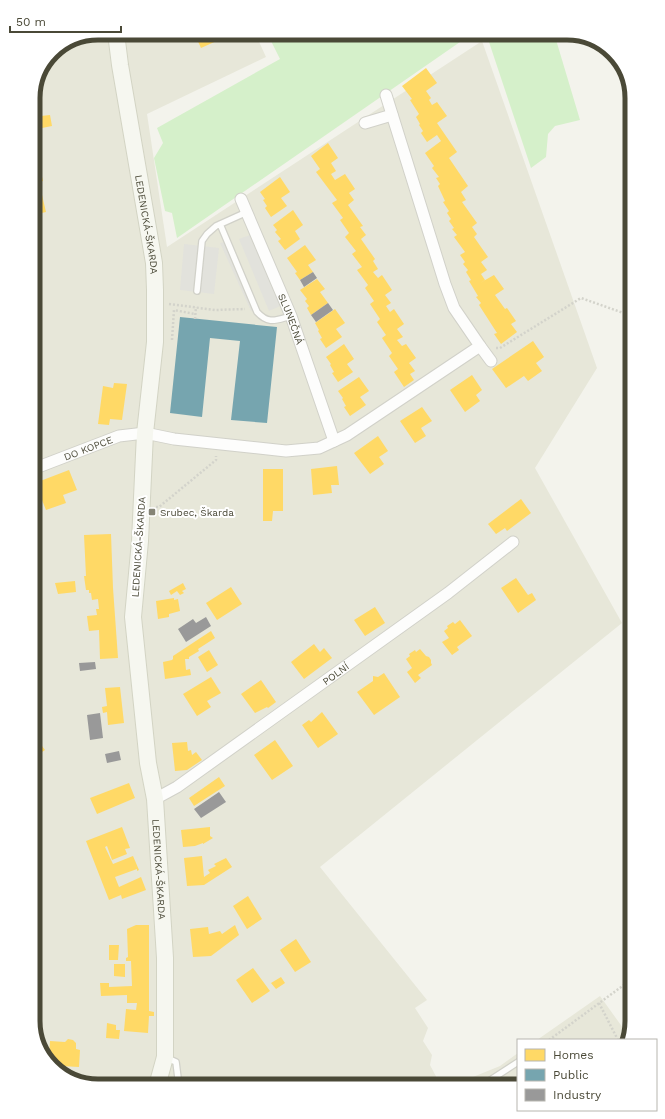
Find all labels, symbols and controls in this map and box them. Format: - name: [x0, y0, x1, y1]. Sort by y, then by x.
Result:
- scale bar: [10, 8, 121, 34]
- text: 50 m: [16, 15, 46, 29]
- street label: LEDENICKÁ-ŠKARDA: [133, 174, 159, 275]
- street label: SLUNEČNÁ: [276, 292, 305, 346]
- street label: DO KOPCE: [62, 434, 114, 463]
- street label: LEDENICKÁ-ŠKARDA: [129, 496, 148, 598]
- marker: Srubec, Škarda: [147, 507, 157, 517]
- place label: Srubec, Škarda: [160, 507, 234, 518]
- street label: POLNÍ: [320, 661, 351, 687]
- street label: LEDENICKÁ-ŠKARDA: [150, 819, 168, 920]
- legend: [517, 1039, 657, 1111]
- text: Homes: [553, 1048, 594, 1062]
- text: Public: [553, 1068, 589, 1082]
- text: Industry: [553, 1088, 602, 1102]

